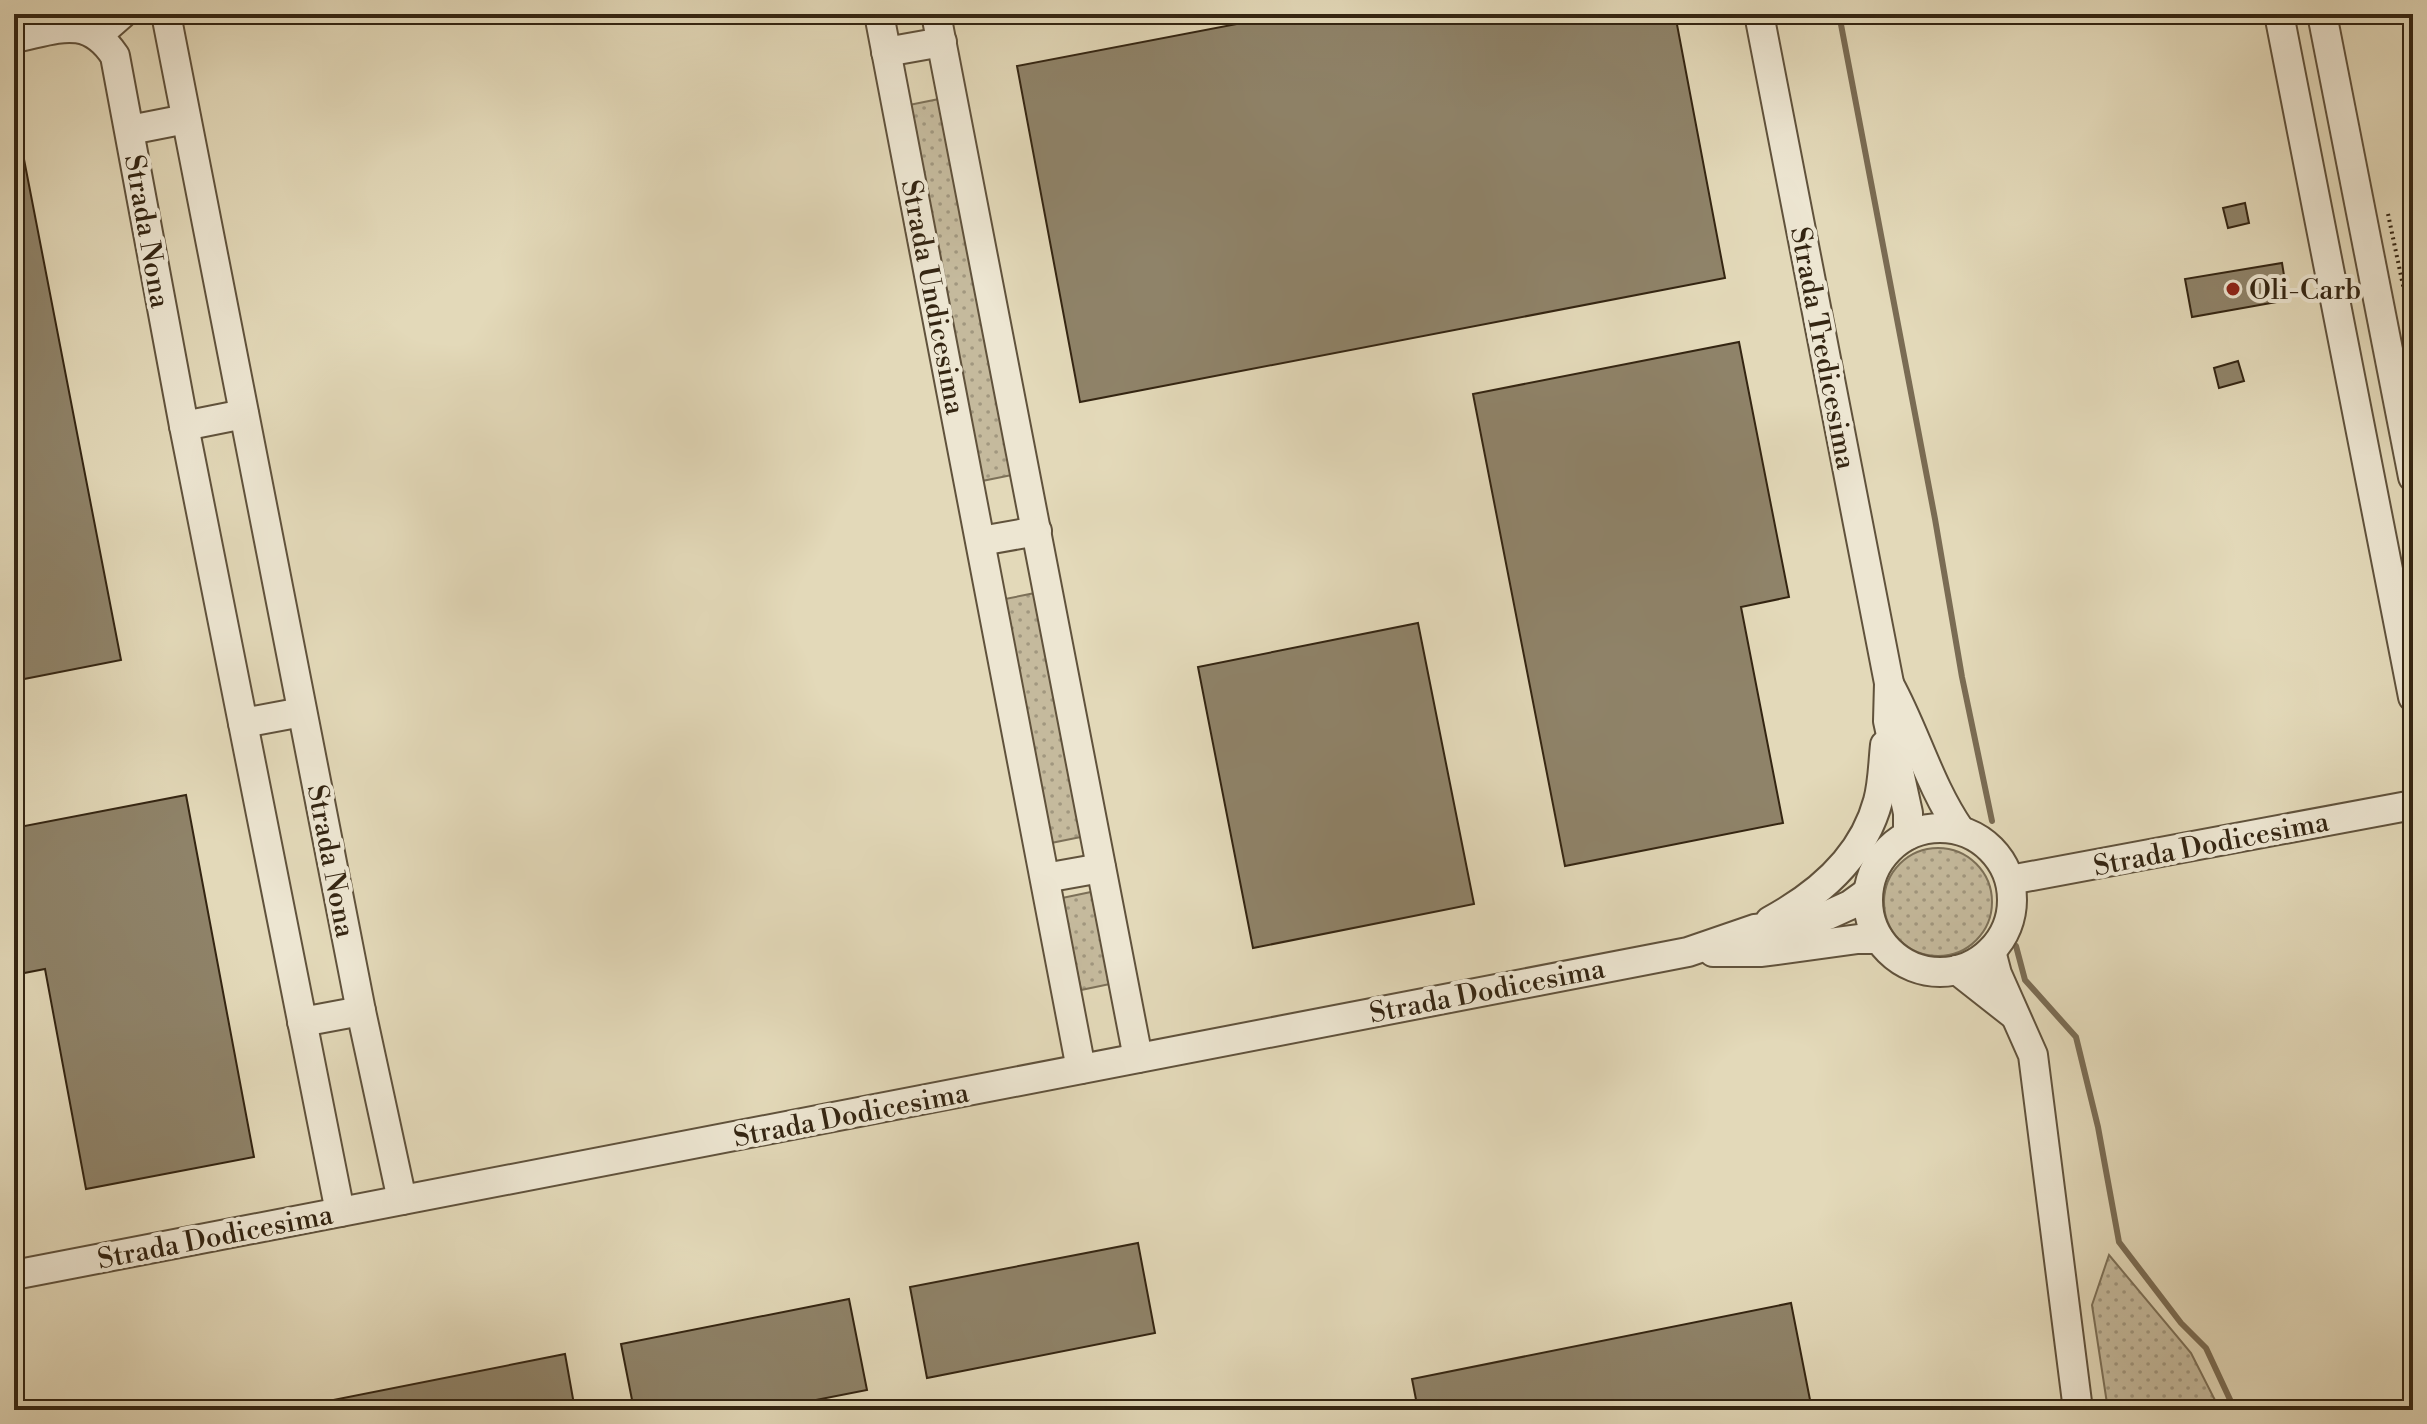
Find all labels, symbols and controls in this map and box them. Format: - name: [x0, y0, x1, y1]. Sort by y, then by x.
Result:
- street label: Strada Nona: [116, 152, 177, 311]
- street label: Strada Undicesima: [893, 177, 973, 418]
- street label: Strada Tredicesima: [1782, 224, 1863, 473]
- place label: Oli-Carb: [2249, 273, 2361, 308]
- marker: Oli-Carb: [2224, 280, 2242, 298]
- street label: Strada Nona: [299, 782, 363, 942]
- street label: Strada Dodicesima: [2091, 804, 2333, 884]
- street label: Strada Dodicesima: [1367, 951, 1609, 1031]
- street label: Strada Dodicesima: [731, 1075, 973, 1155]
- street label: Strada Dodicesima: [95, 1197, 337, 1277]

